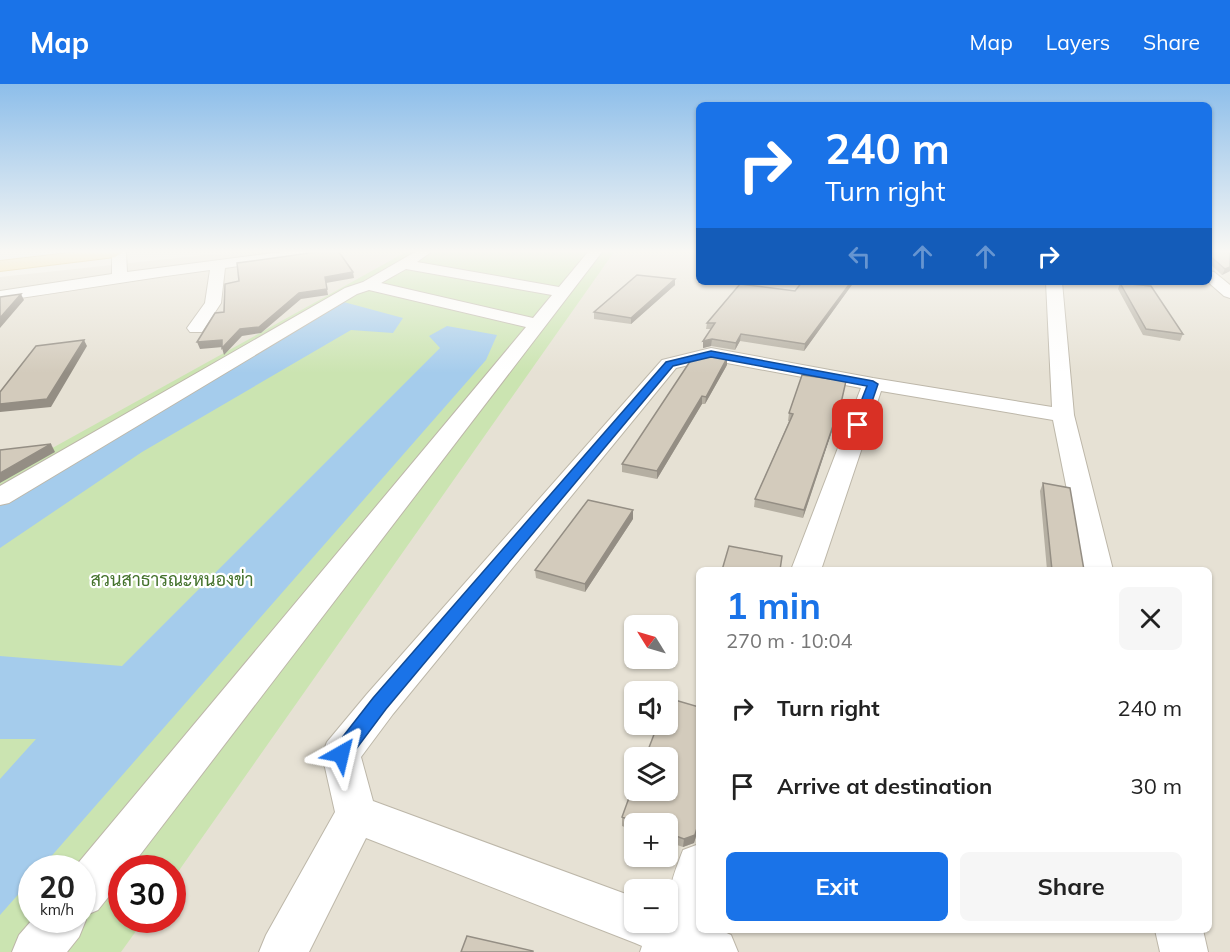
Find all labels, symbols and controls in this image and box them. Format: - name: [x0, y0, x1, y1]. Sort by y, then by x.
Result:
- text: Map: [30, 25, 89, 60]
- text: Map: [970, 29, 1013, 55]
- text: Layers: [1046, 29, 1110, 55]
- text: Share: [1143, 29, 1200, 55]
- text: 240 m: [825, 122, 950, 175]
- icon: right: [726, 126, 804, 204]
- text: Turn right: [825, 174, 945, 208]
- icon: left: [843, 240, 876, 273]
- icon: ahead: [906, 240, 939, 273]
- icon: ahead: [969, 240, 1002, 273]
- icon: right: [1032, 240, 1065, 273]
- pin: [832, 399, 883, 450]
- icon: arrive: [841, 408, 874, 441]
- park label: สวนสาธารณะหนองข่า: [90, 568, 254, 591]
- text: 1 min: [726, 583, 821, 628]
- button: close: [1119, 587, 1182, 650]
- north arrow: [624, 615, 678, 669]
- map controls: [624, 615, 678, 933]
- text: 270 m · 10:04: [726, 628, 852, 653]
- button: sound: [624, 681, 678, 735]
- icon: right: [726, 692, 759, 725]
- text: Turn right: [777, 694, 880, 722]
- text: 240 m: [1117, 694, 1182, 722]
- position arrow: [309, 722, 373, 786]
- button: layers: [624, 747, 678, 801]
- icon: arrive: [726, 770, 759, 803]
- text: Arrive at destination: [777, 772, 992, 800]
- text: 30 m: [1131, 772, 1182, 800]
- button: +: [624, 813, 678, 867]
- button: Exit: [726, 852, 948, 921]
- button: Share: [960, 852, 1182, 921]
- speed limit sign: 30: [108, 855, 186, 933]
- text: 20: [39, 868, 75, 906]
- button: −: [624, 879, 678, 933]
- text: km/h: [40, 900, 74, 919]

